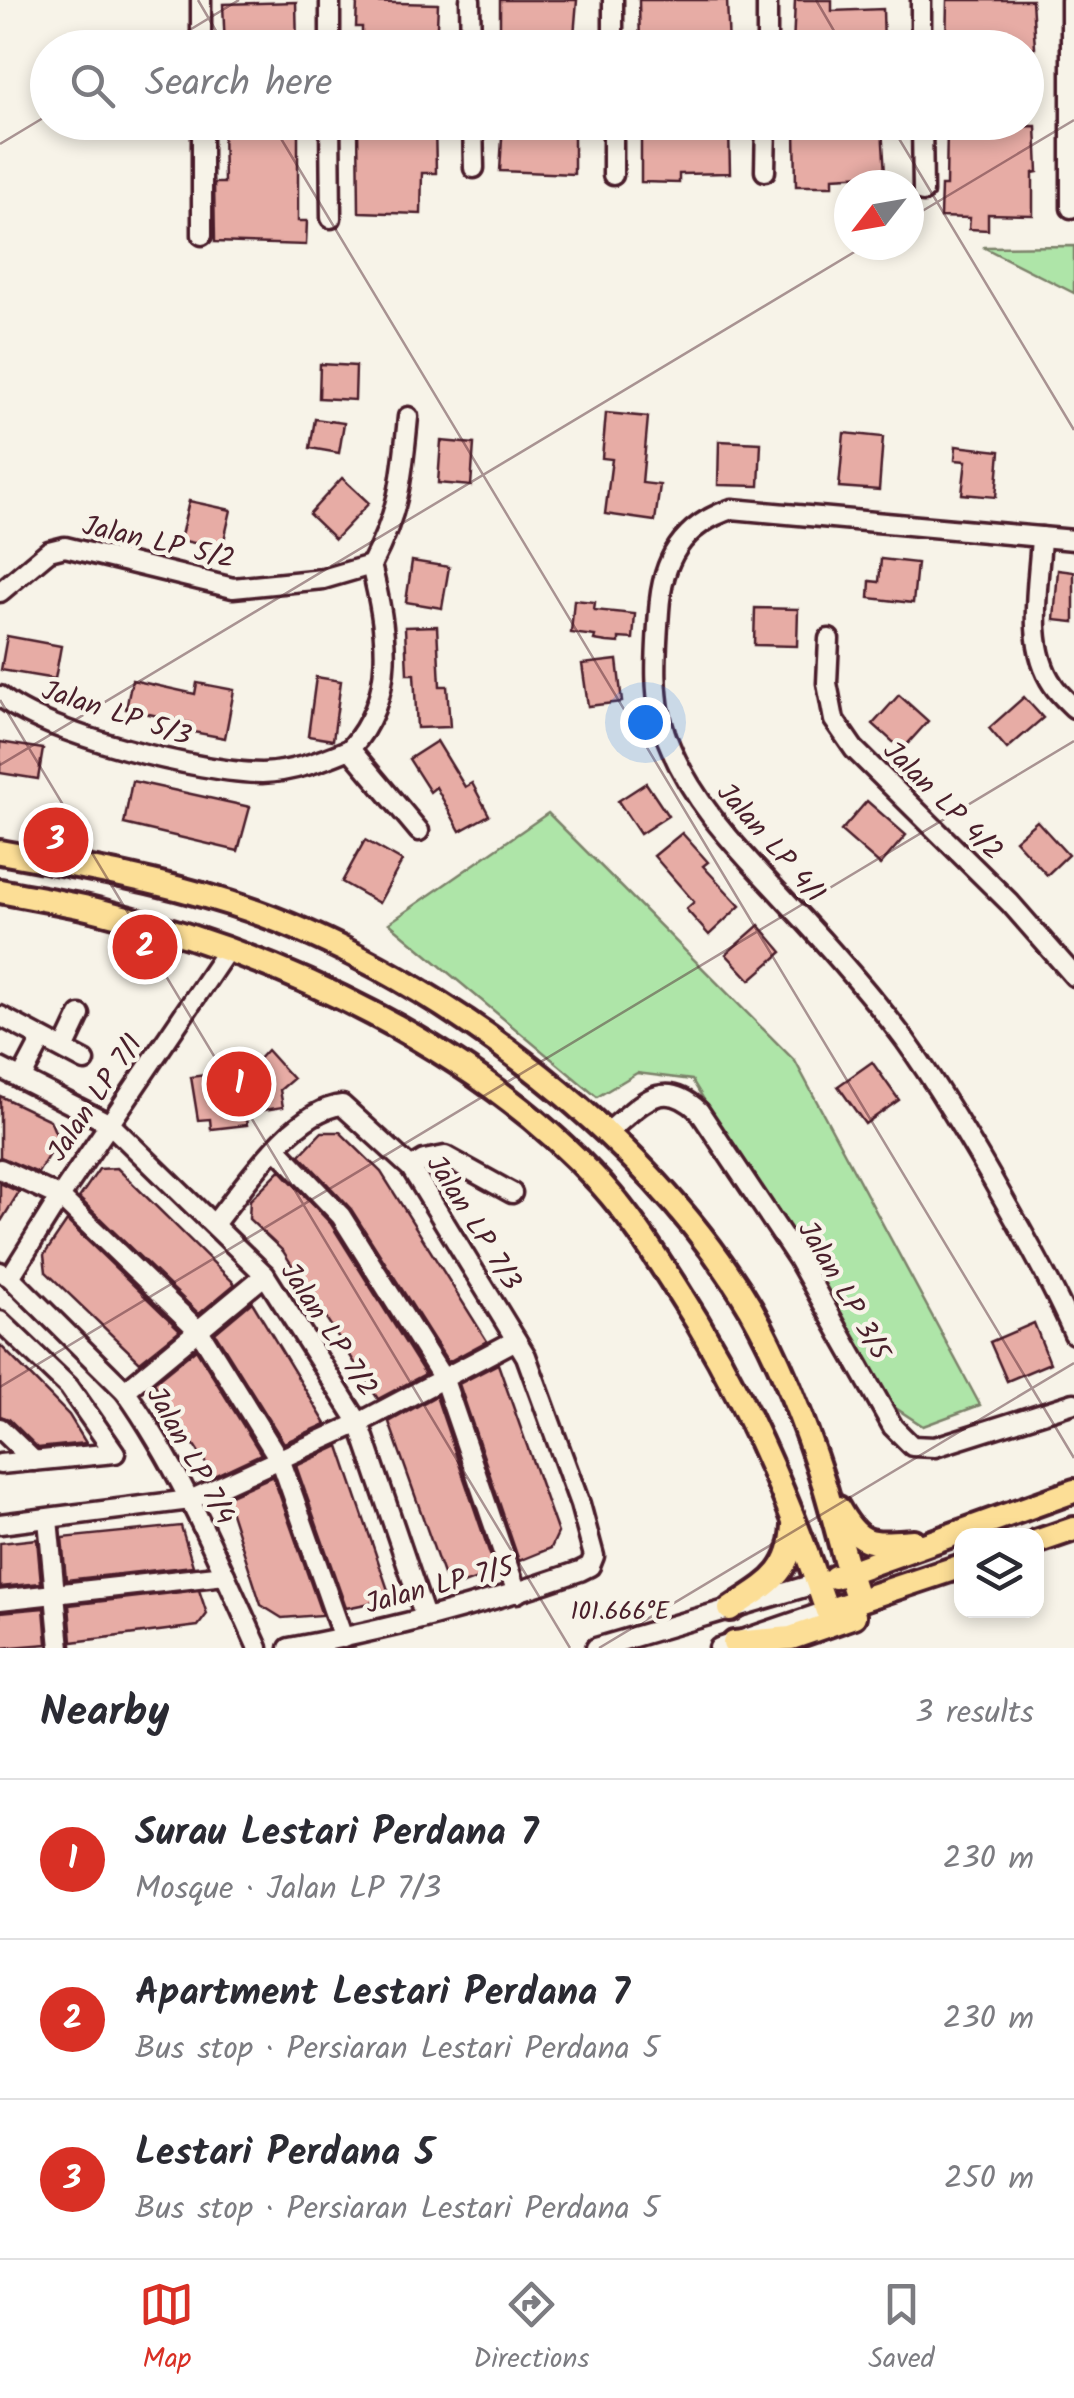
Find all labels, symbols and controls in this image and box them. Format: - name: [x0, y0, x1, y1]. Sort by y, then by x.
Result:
- search box: [30, 30, 1044, 140]
- text: Search here: [145, 55, 332, 115]
- icon: search: [65, 58, 120, 113]
- north arrow: [834, 170, 924, 260]
- street label: Jalan LP 5/2: [78, 504, 239, 583]
- street label: Jalan LP 5/3: [36, 669, 197, 760]
- your location: [620, 697, 671, 748]
- street label: Jalan LP 4/2: [871, 731, 1013, 873]
- street label: Jalan LP 4/1: [705, 773, 836, 914]
- pin: 3: [23, 802, 88, 878]
- pin: 2: [112, 910, 178, 984]
- street label: Jalan LP 7/1: [37, 1025, 155, 1171]
- pin: 1: [206, 1046, 272, 1122]
- street label: Jalan LP 7/3: [413, 1147, 532, 1300]
- street label: Jalan LP 3/5: [785, 1213, 902, 1371]
- street label: Jalan LP 7/2: [267, 1254, 388, 1407]
- street label: Jalan LP 7/4: [133, 1379, 246, 1534]
- map controls: [954, 1528, 1044, 1618]
- button: layers: [954, 1528, 1044, 1618]
- street label: Jalan LP 7/5: [360, 1545, 521, 1628]
- text: 101.666°E: [571, 1592, 671, 1632]
- text: Nearby: [40, 1680, 169, 1747]
- text: 3 results: [915, 1688, 1034, 1739]
- text: Surau Lestari Perdana 7: [135, 1804, 539, 1864]
- text: 1: [68, 1834, 77, 1885]
- text: 230 m: [943, 1834, 1034, 1885]
- text: Mosque · Jalan LP 7/3: [135, 1864, 441, 1915]
- text: Apartment Lestari Perdana 7: [135, 1964, 630, 2024]
- text: 2: [63, 1994, 82, 2045]
- text: 230 m: [943, 1994, 1034, 2045]
- text: Bus stop · Persiaran Lestari Perdana 5: [135, 2024, 660, 2075]
- text: Lestari Perdana 5: [135, 2124, 434, 2184]
- text: 3: [64, 2154, 81, 2205]
- text: 250 m: [944, 2154, 1034, 2205]
- text: Bus stop · Persiaran Lestari Perdana 5: [135, 2184, 660, 2235]
- tab: Map: [139, 2277, 194, 2382]
- tab: Directions: [473, 2277, 589, 2382]
- tab: Saved: [868, 2277, 935, 2382]

